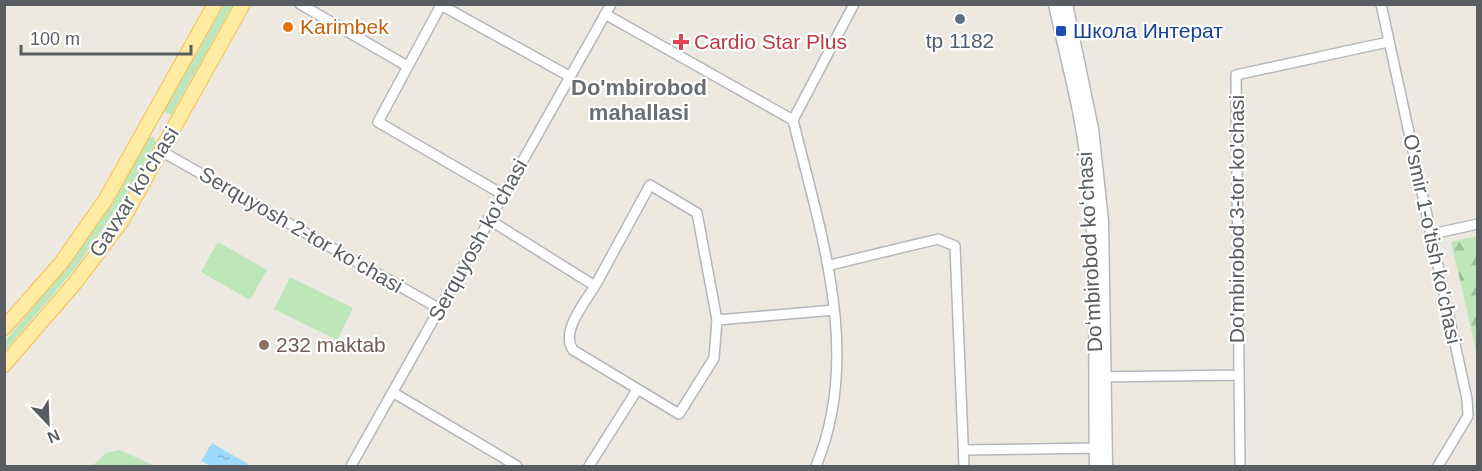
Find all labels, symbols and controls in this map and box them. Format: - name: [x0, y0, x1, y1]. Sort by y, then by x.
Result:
- marker: tp 1182: [953, 12, 967, 26]
- place label: Karimbek: [300, 15, 389, 38]
- scale bar: [21, 18, 190, 56]
- place label: Школа Интерат: [1073, 19, 1223, 42]
- marker: Karimbek: [281, 20, 295, 34]
- marker: Школа Интерат: [1054, 24, 1068, 38]
- text: 100 m: [30, 29, 80, 49]
- place label: tp 1182: [926, 29, 994, 52]
- place label: Cardio Star Plus: [694, 30, 847, 53]
- marker: Cardio Star Plus: [672, 33, 690, 51]
- district label: Do'mbirobod mahallasi: [571, 75, 707, 125]
- street label: Do'mbirobod 3-tor ko'chasi: [1225, 95, 1248, 343]
- street label: Gavxar ko'chasi: [84, 123, 183, 261]
- street label: O'smir 1-o'tish ko'chasi: [1399, 132, 1466, 346]
- street label: Doʻmbirobod koʻchasi: [1073, 151, 1106, 353]
- street label: Serquyosh ko'chasi: [424, 155, 532, 325]
- street label: Serquyosh 2-tor koʻchasi: [195, 162, 407, 297]
- place label: 232 maktab: [276, 333, 386, 356]
- marker: 232 maktab: [257, 338, 271, 352]
- north arrow: [18, 393, 78, 453]
- text: N: [45, 426, 62, 446]

